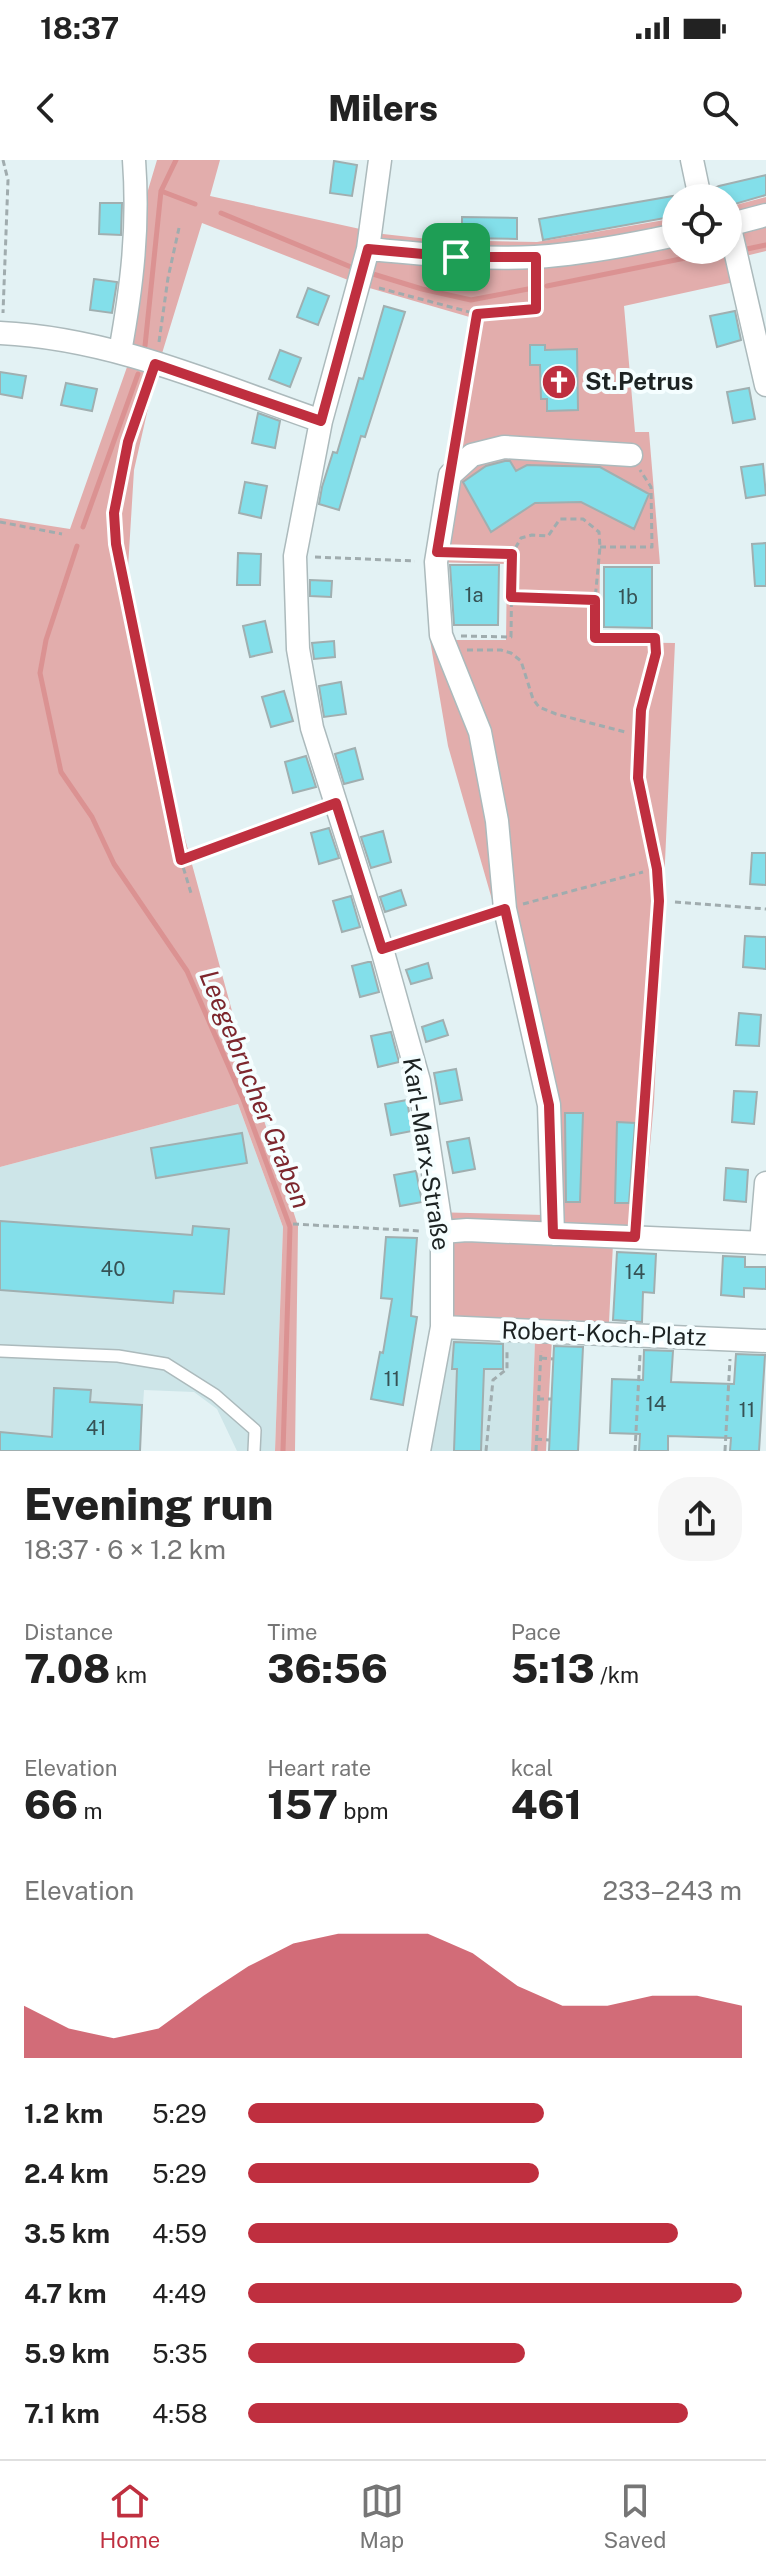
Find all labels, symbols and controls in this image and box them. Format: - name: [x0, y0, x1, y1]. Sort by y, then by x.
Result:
- text: 18:37: [40, 10, 119, 46]
- icon: back: [24, 86, 68, 130]
- icon: search: [698, 86, 742, 130]
- text: Milers: [328, 87, 438, 129]
- map controls: [662, 184, 742, 264]
- button: locate: [662, 184, 742, 264]
- pin: [422, 223, 490, 291]
- icon: arrive: [434, 235, 478, 279]
- church icon: St.Petrus: [540, 363, 578, 401]
- place label: St.Petrus: [585, 367, 693, 395]
- house number: 1a: [464, 583, 484, 607]
- house number: 1b: [618, 585, 638, 609]
- water label: Leegebrucher Graben: [193, 965, 317, 1213]
- street label: Karl-Marx-Straße: [398, 1055, 456, 1252]
- house number: 40: [101, 1257, 125, 1281]
- house number: 14: [625, 1260, 645, 1284]
- street label: Robert-Koch-Platz: [501, 1315, 707, 1351]
- house number: 11: [384, 1367, 400, 1391]
- house number: 14: [646, 1392, 666, 1416]
- house number: 11: [739, 1398, 755, 1422]
- house number: 41: [86, 1416, 106, 1440]
- button: share: [658, 1477, 742, 1561]
- text: Evening run: [24, 1478, 273, 1530]
- text: 18:37 · 6 × 1.2 km: [24, 1534, 226, 1565]
- text: Distance: [24, 1619, 113, 1645]
- text: Time: [267, 1619, 317, 1645]
- text: Pace: [511, 1619, 561, 1645]
- text: 7.08: [24, 1645, 110, 1692]
- text: 36:56: [267, 1645, 388, 1692]
- text: 5:13: [511, 1645, 595, 1692]
- text: km: [110, 1662, 147, 1688]
- text: /km: [595, 1662, 639, 1688]
- text: Elevation: [24, 1755, 117, 1781]
- text: Heart rate: [267, 1755, 371, 1781]
- text: kcal: [511, 1755, 553, 1781]
- text: 66: [24, 1781, 78, 1828]
- text: 157: [267, 1781, 338, 1828]
- text: 461: [511, 1781, 582, 1828]
- text: m: [78, 1798, 103, 1824]
- text: bpm: [338, 1798, 389, 1824]
- text: Elevation: [24, 1875, 134, 1906]
- text: 233–243 m: [602, 1875, 742, 1906]
- text: 1.2 km: [24, 2098, 103, 2129]
- text: 5:29: [152, 2098, 207, 2129]
- text: 2.4 km: [24, 2158, 109, 2189]
- text: 5:29: [152, 2158, 207, 2189]
- text: 3.5 km: [24, 2218, 110, 2249]
- text: 4:59: [152, 2218, 207, 2249]
- text: 4.7 km: [24, 2278, 106, 2309]
- text: 4:49: [152, 2278, 207, 2309]
- text: 5.9 km: [24, 2338, 110, 2369]
- text: 5:35: [152, 2338, 208, 2369]
- text: 7.1 km: [24, 2398, 100, 2429]
- text: 4:58: [152, 2398, 208, 2429]
- tab: Home: [100, 2479, 160, 2553]
- tab: Map: [359, 2479, 404, 2553]
- tab: Saved: [603, 2479, 666, 2553]

